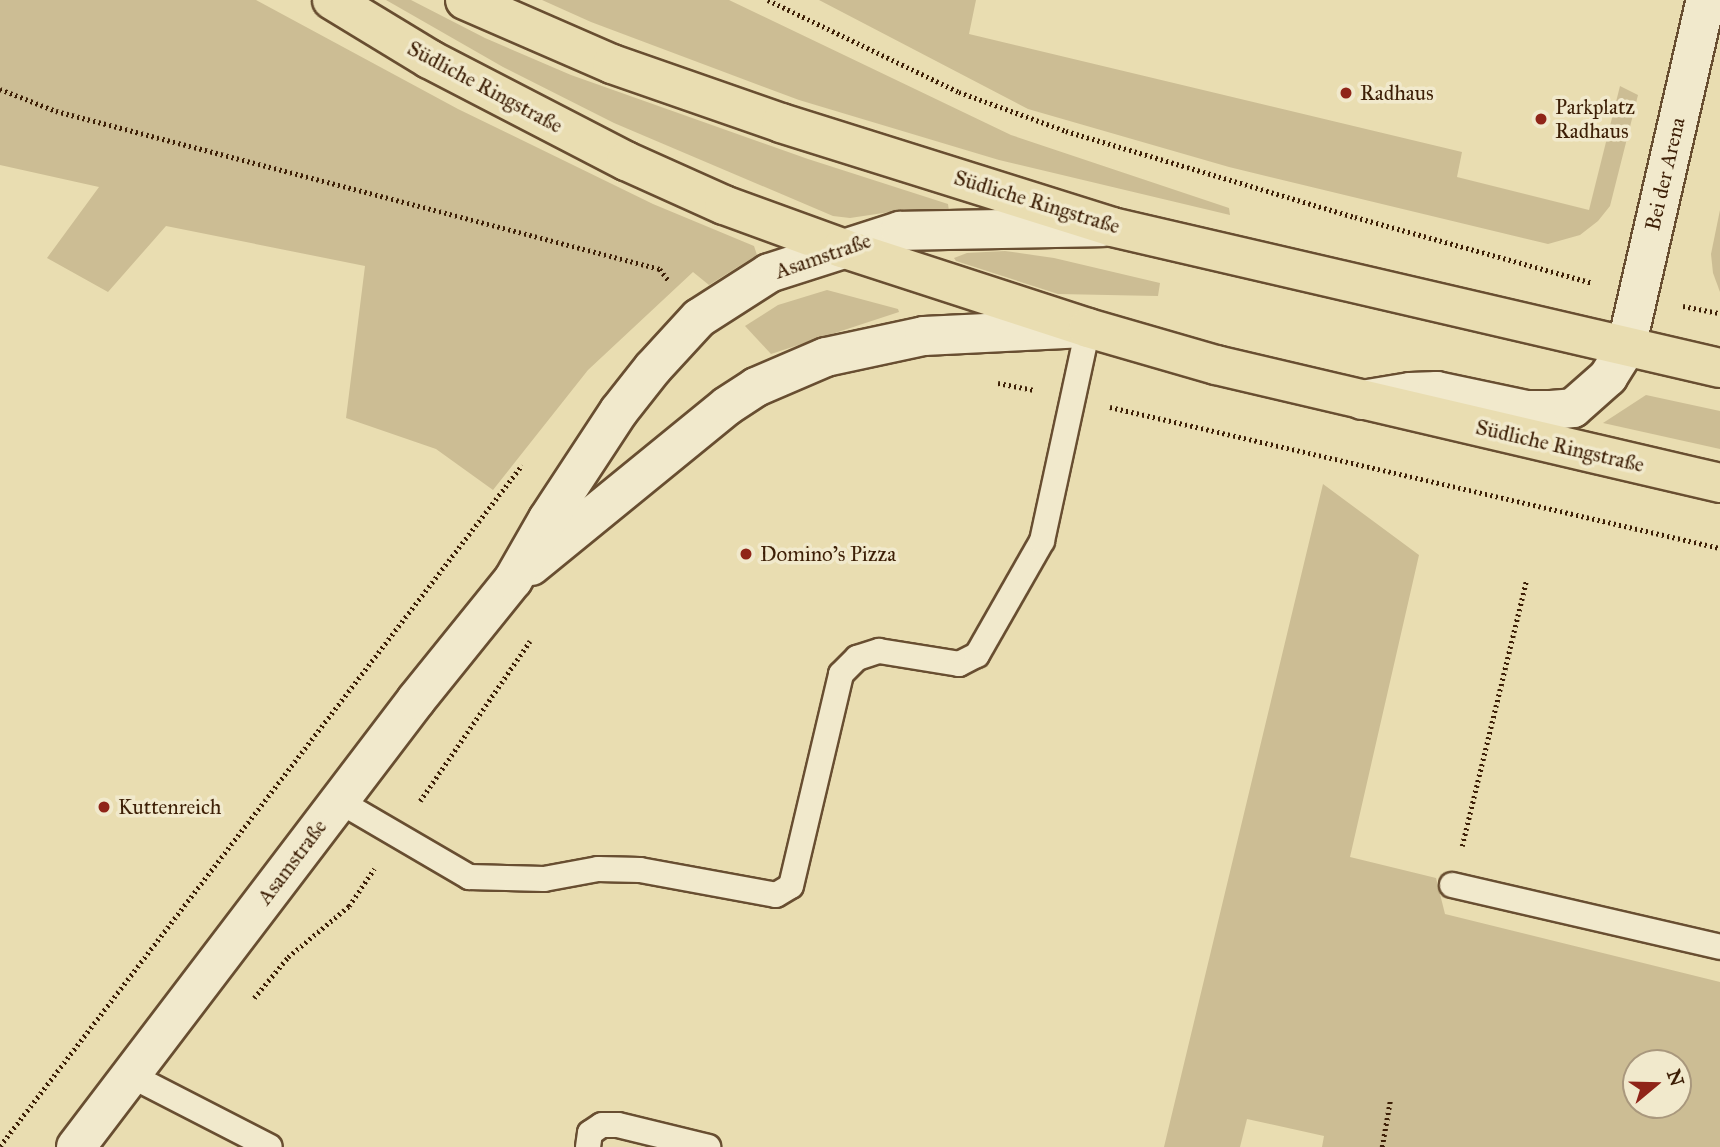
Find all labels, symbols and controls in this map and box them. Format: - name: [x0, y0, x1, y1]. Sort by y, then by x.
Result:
- street label: Südliche Ringstraße: [403, 35, 567, 139]
- place label: Radhaus: [1360, 80, 1434, 106]
- marker: Radhaus: [1338, 85, 1354, 101]
- place label: Parkplatz Radhaus: [1555, 94, 1635, 144]
- marker: Parkplatz Radhaus: [1533, 111, 1549, 127]
- street label: Bei der Arena: [1640, 115, 1690, 233]
- street label: Südliche Ringstraße: [951, 165, 1123, 239]
- street label: Asamstraße: [772, 228, 874, 284]
- street label: Südliche Ringstraße: [1473, 414, 1647, 478]
- place label: Domino's Pizza: [760, 541, 896, 567]
- marker: Domino's Pizza: [738, 546, 754, 562]
- place label: Kuttenreich: [118, 794, 221, 820]
- marker: Kuttenreich: [96, 799, 112, 815]
- street label: Asamstraße: [252, 815, 332, 909]
- north arrow: [1622, 1049, 1692, 1119]
- text: N: [1662, 1066, 1689, 1089]

